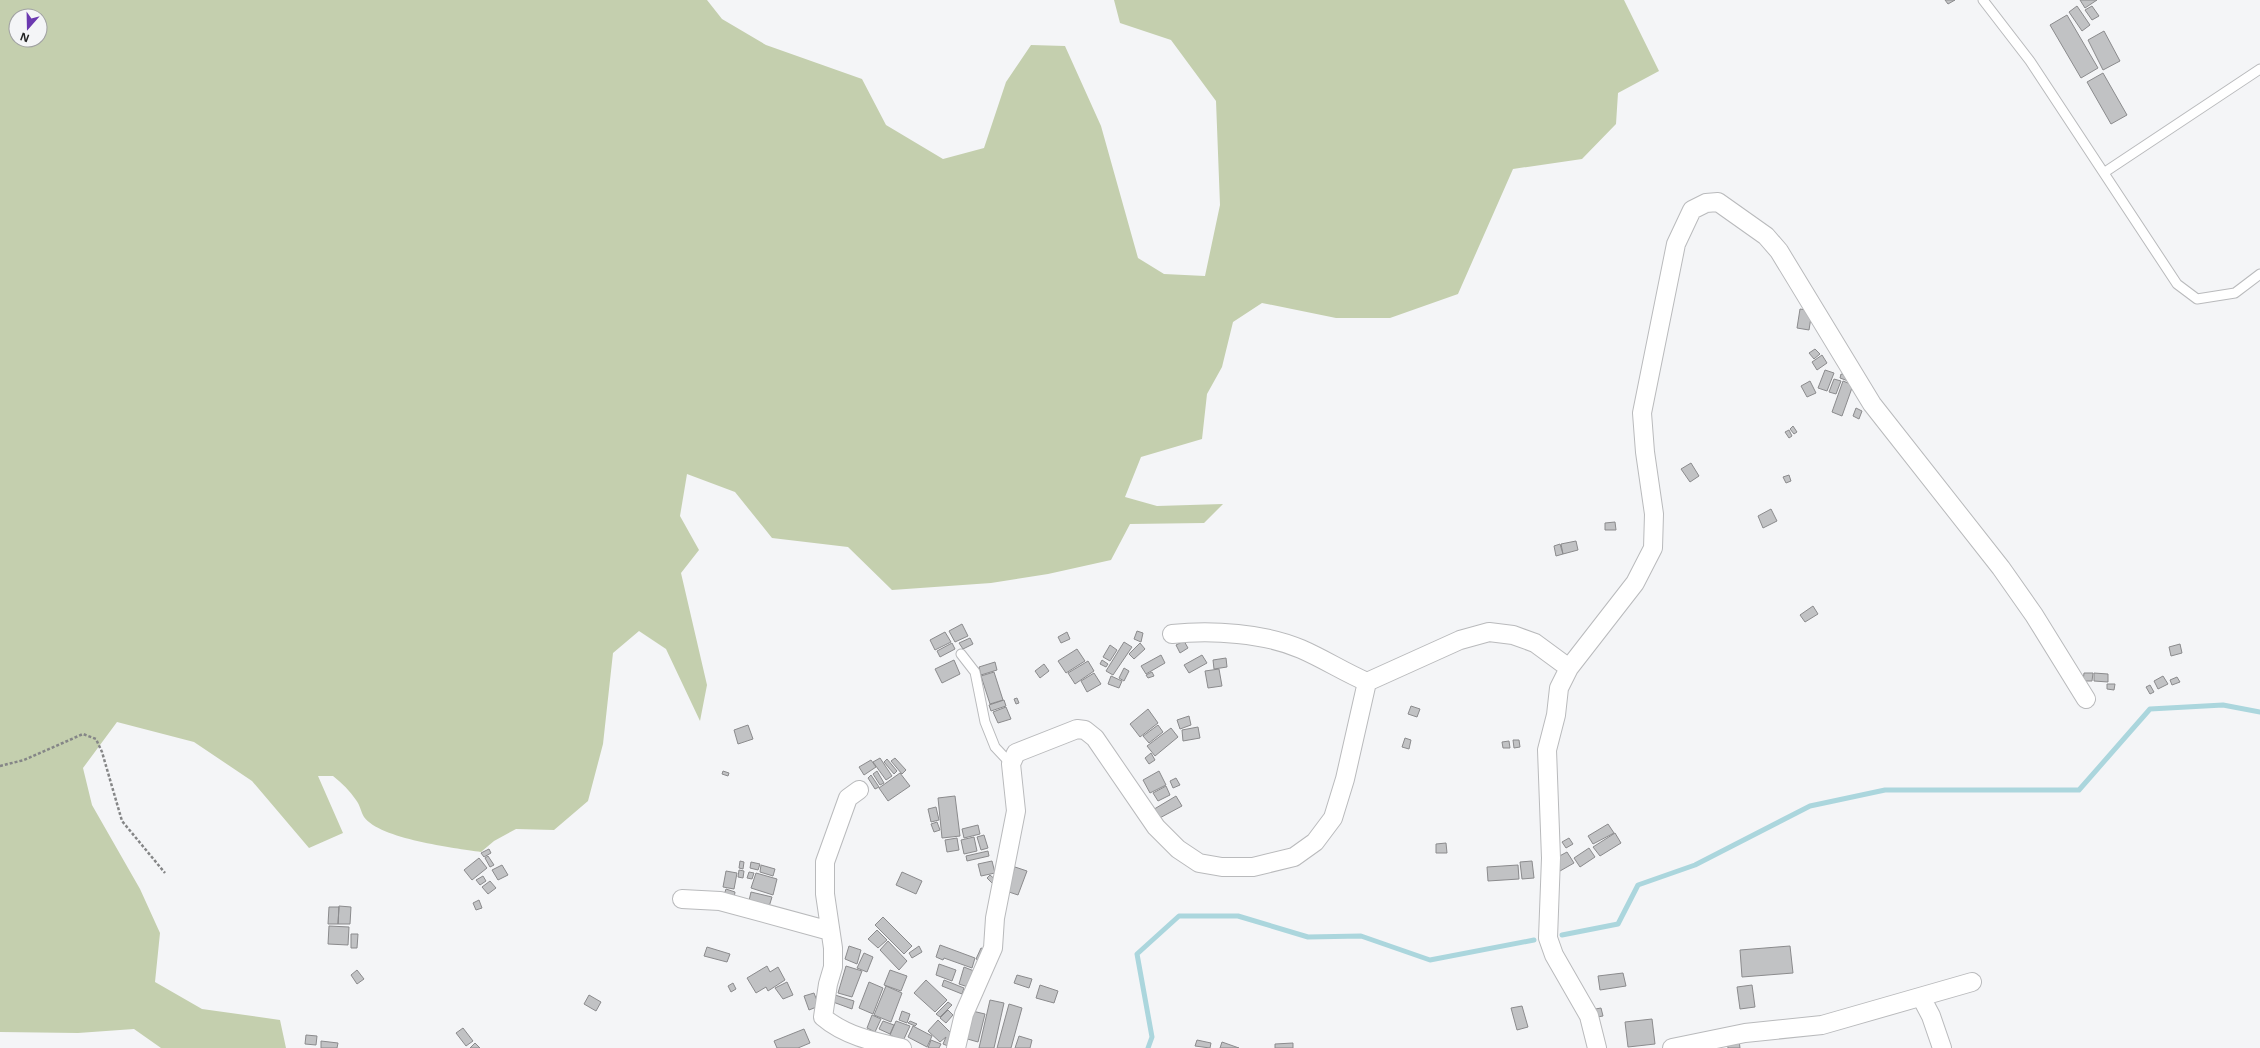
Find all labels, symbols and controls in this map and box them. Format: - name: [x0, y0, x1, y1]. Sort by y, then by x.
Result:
- north arrow: [8, 8, 48, 48]
- text: N: [18, 29, 31, 46]

